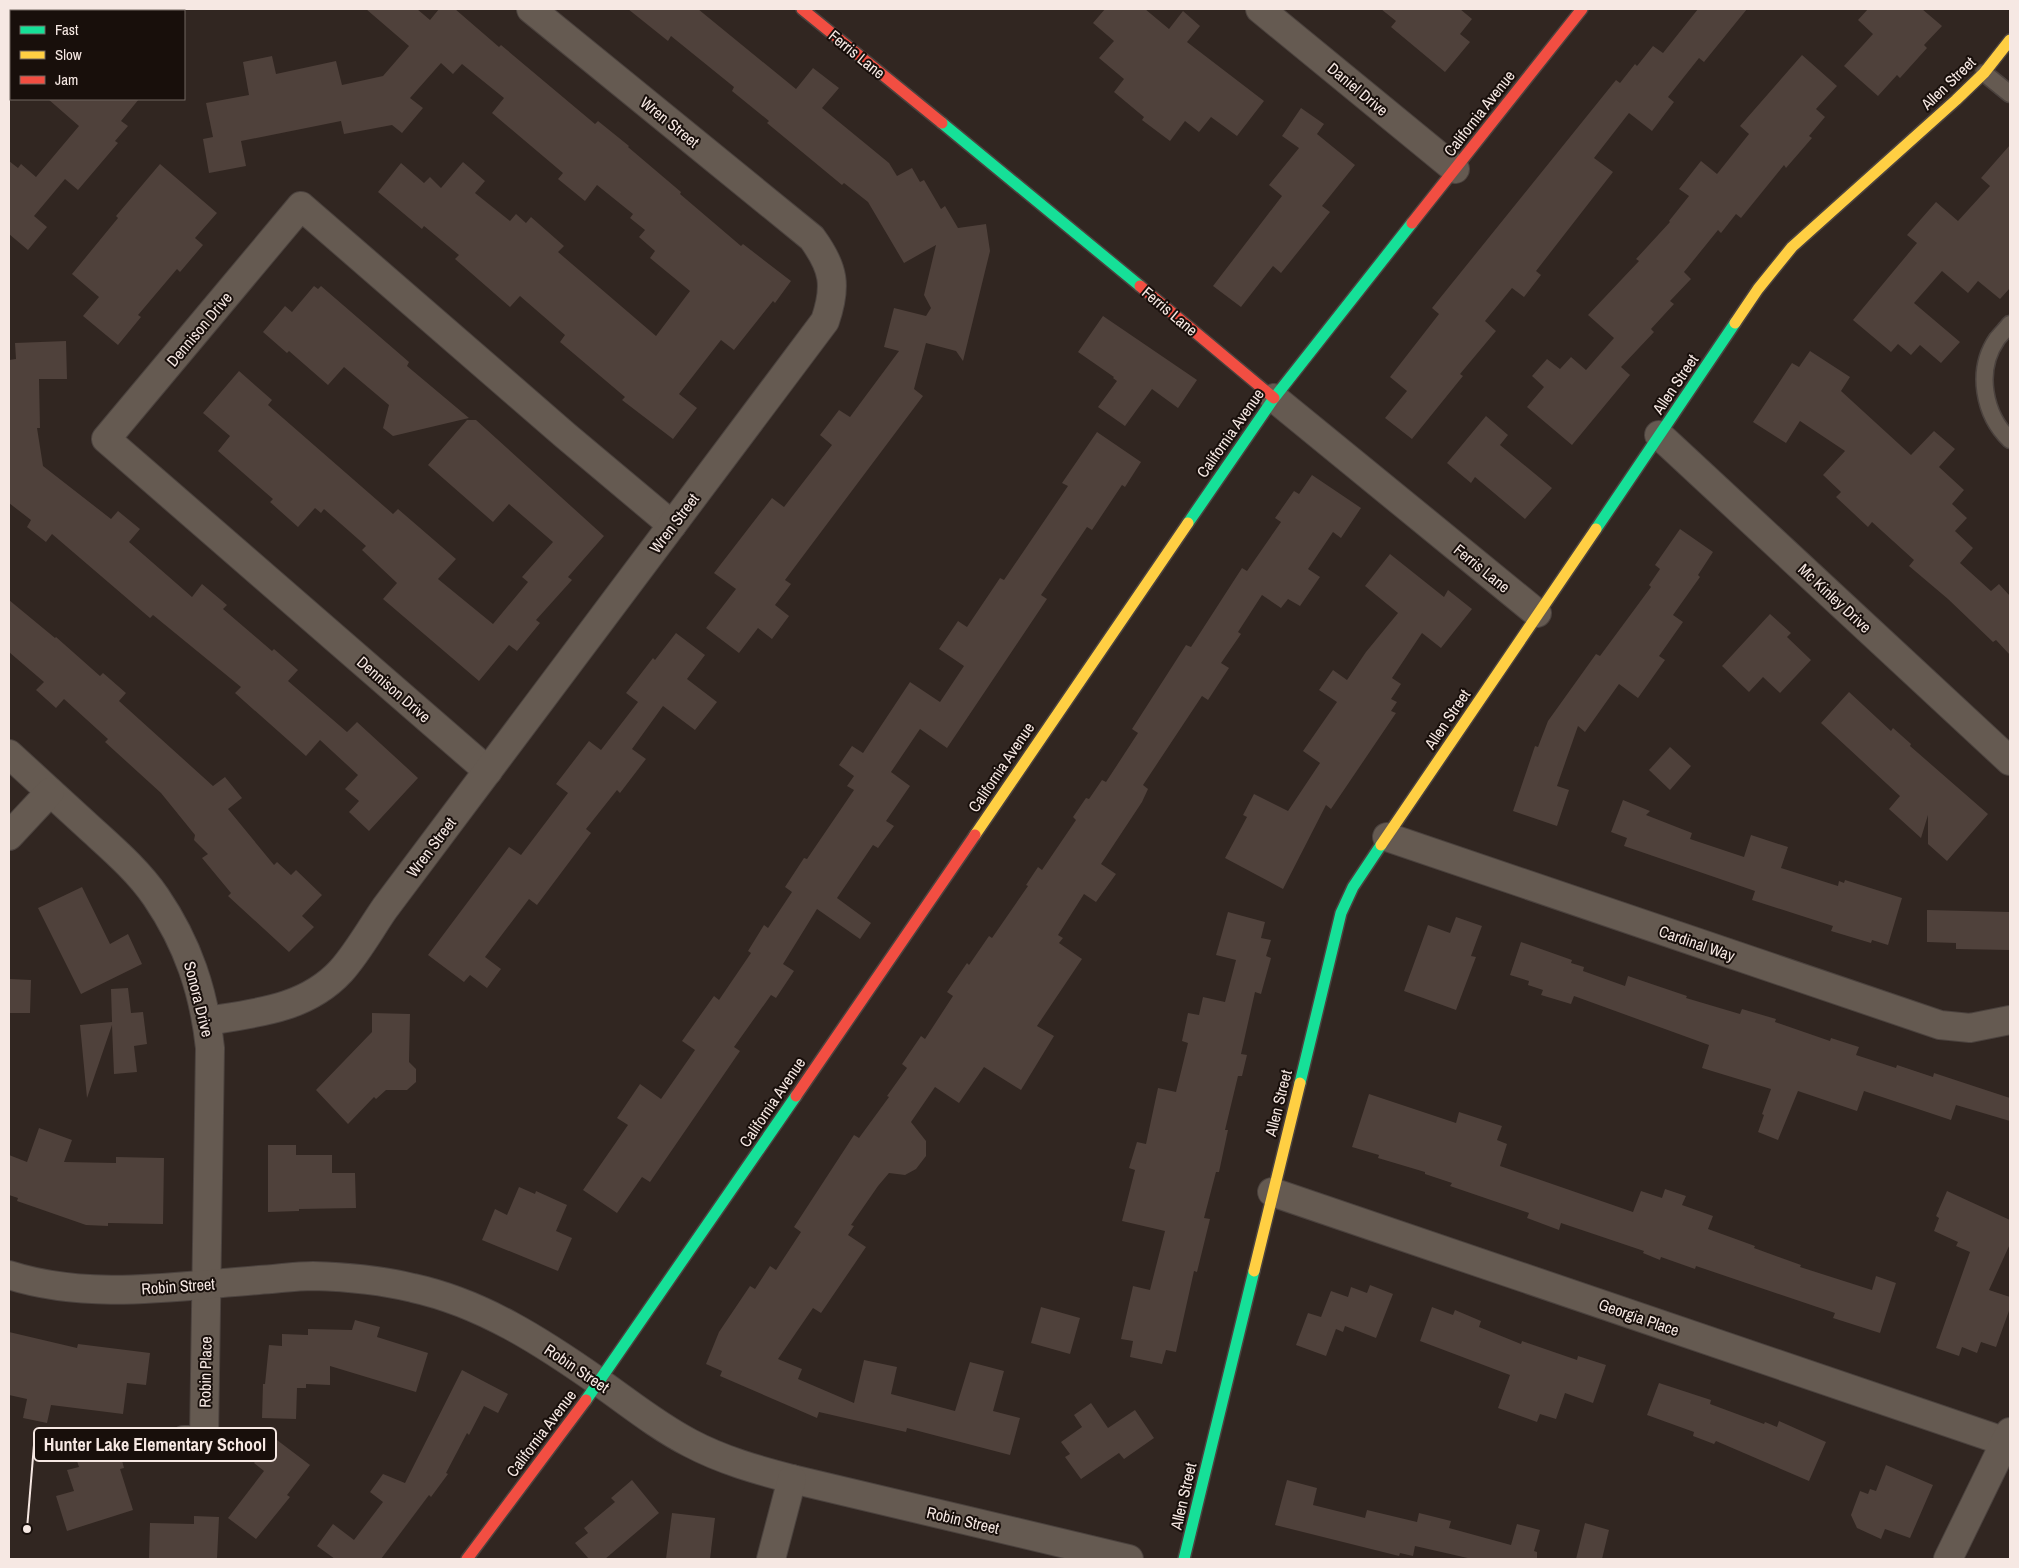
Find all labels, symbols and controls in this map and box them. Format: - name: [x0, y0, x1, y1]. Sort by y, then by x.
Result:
- legend: [10, 10, 185, 100]
- text: Fast: [55, 19, 79, 40]
- street label: Ferris Lane: [824, 25, 890, 83]
- text: Slow: [55, 44, 82, 65]
- street label: Allen Street: [1915, 51, 1980, 115]
- street label: Daniel Drive: [1323, 57, 1393, 121]
- street label: California Avenue: [1438, 65, 1520, 161]
- text: Jam: [55, 69, 78, 90]
- street label: Wren Street: [636, 91, 704, 153]
- street label: Ferris Lane: [1137, 281, 1203, 341]
- street label: Dennison Drive: [161, 287, 237, 371]
- street label: Allen Street: [1646, 349, 1703, 419]
- street label: California Avenue: [1191, 384, 1269, 482]
- street label: Wren Street: [644, 488, 704, 557]
- street label: Ferris Lane: [1449, 539, 1515, 597]
- street label: Mc Kinley Drive: [1794, 558, 1876, 638]
- street label: Dennison Drive: [352, 651, 436, 727]
- street label: Allen Street: [1418, 684, 1475, 754]
- street label: California Avenue: [963, 718, 1039, 816]
- street label: Wren Street: [401, 812, 461, 881]
- street label: Cardinal Way: [1656, 920, 1738, 966]
- street label: Sonora Drive: [179, 959, 219, 1039]
- street label: California Avenue: [734, 1053, 810, 1151]
- street label: Allen Street: [1259, 1067, 1297, 1140]
- street label: Robin Street: [140, 1272, 216, 1300]
- street label: Georgia Place: [1596, 1293, 1682, 1341]
- street label: Robin Place: [193, 1336, 217, 1408]
- street label: Robin Street: [540, 1338, 614, 1398]
- street label: California Avenue: [501, 1385, 581, 1481]
- callout: Hunter Lake Elementary School: [34, 1428, 276, 1461]
- text: Hunter Lake Elementary School: [44, 1432, 266, 1457]
- street label: Allen Street: [1164, 1460, 1201, 1532]
- street label: Robin Street: [925, 1501, 1002, 1539]

